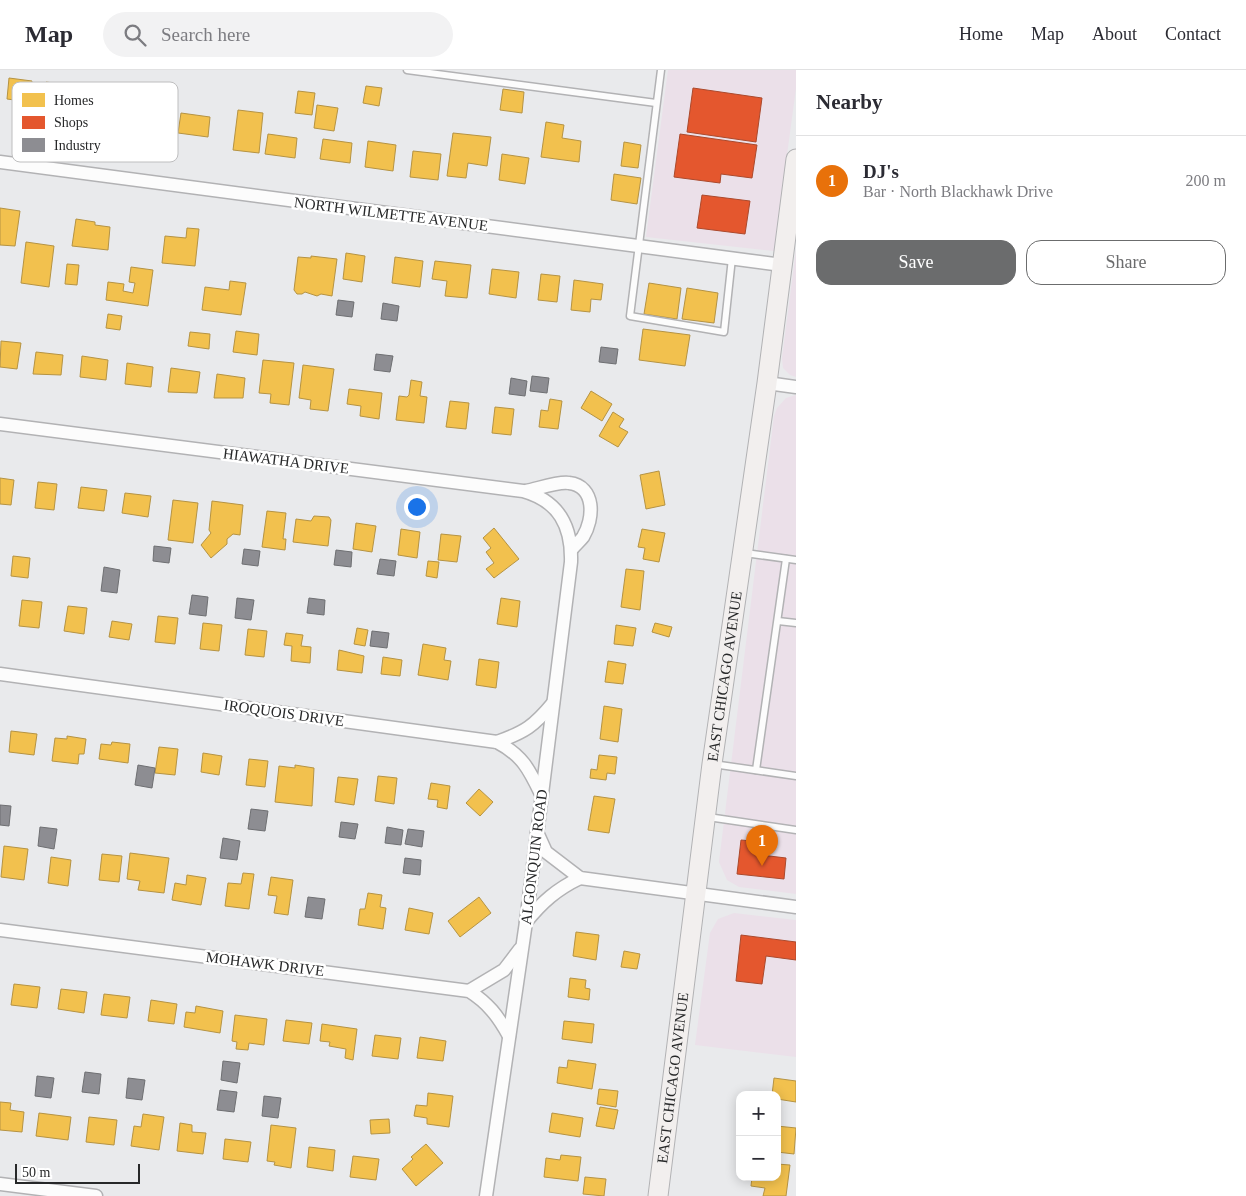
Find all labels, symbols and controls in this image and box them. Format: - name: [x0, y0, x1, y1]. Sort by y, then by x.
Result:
- search box: [103, 12, 453, 57]
- text: Map: [25, 21, 73, 47]
- icon: search: [121, 21, 149, 49]
- text: Search here: [161, 24, 250, 45]
- text: Home: [959, 24, 1003, 44]
- text: Map: [1031, 24, 1064, 44]
- text: About: [1092, 24, 1137, 44]
- text: Contact: [1165, 24, 1221, 44]
- legend: [12, 82, 178, 162]
- text: Nearby: [816, 90, 883, 114]
- text: Homes: [54, 93, 94, 108]
- text: Shops: [54, 115, 88, 130]
- text: Industry: [54, 138, 101, 153]
- text: DJ's: [863, 161, 899, 182]
- text: 1: [828, 172, 836, 189]
- text: 200 m: [1186, 172, 1226, 189]
- text: Bar · North Blackhawk Drive: [863, 183, 1053, 200]
- street label: NORTH WILMETTE AVENUE: [293, 194, 489, 234]
- button: Save: [816, 240, 1016, 285]
- button: Share: [1026, 240, 1226, 285]
- street label: HIAWATHA DRIVE: [222, 445, 350, 477]
- your location: [404, 494, 430, 520]
- street label: EAST CHICAGO AVENUE: [704, 590, 745, 763]
- street label: IROQUOIS DRIVE: [223, 697, 345, 729]
- street label: ALGONQUIN ROAD: [518, 788, 550, 926]
- pin: 1: [746, 825, 778, 866]
- street label: MOHAWK DRIVE: [205, 949, 325, 979]
- street label: EAST CHICAGO AVENUE: [654, 992, 691, 1164]
- map controls: [736, 1091, 781, 1181]
- button: +: [736, 1091, 781, 1136]
- button: −: [736, 1136, 781, 1181]
- scale bar: [15, 1161, 140, 1184]
- text: 50 m: [22, 1165, 50, 1180]

